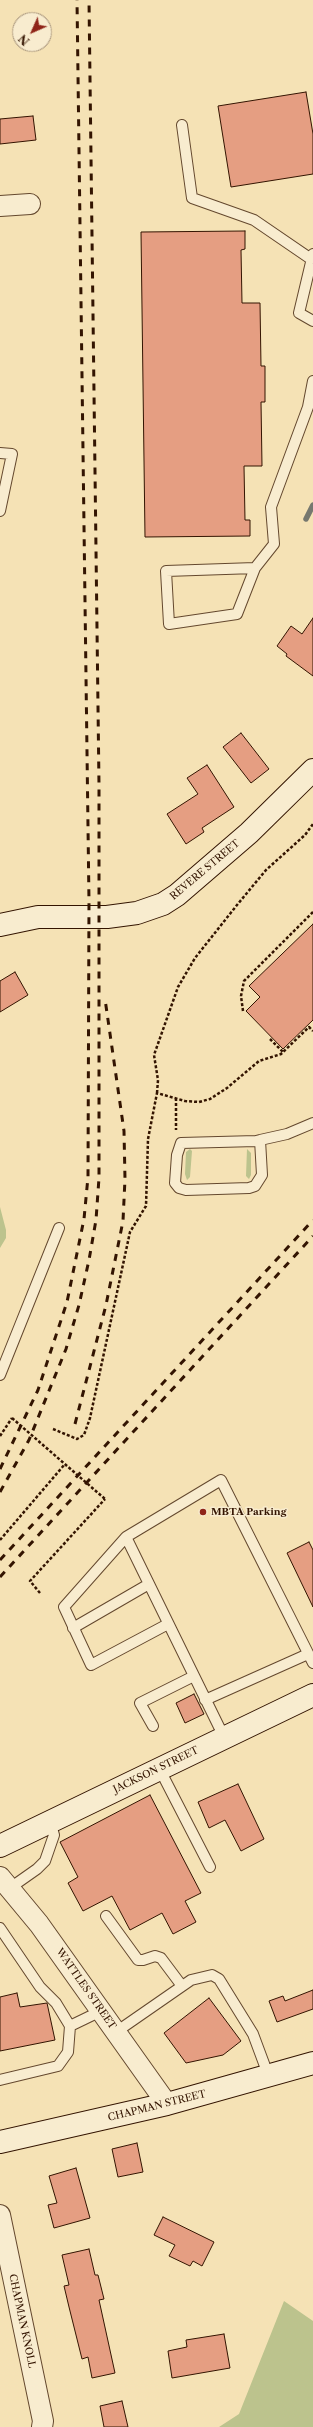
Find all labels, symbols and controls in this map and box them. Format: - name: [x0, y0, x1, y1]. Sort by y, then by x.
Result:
- north arrow: [12, 12, 52, 52]
- text: N: [16, 31, 33, 48]
- street label: REVERE STREET: [168, 837, 242, 903]
- place label: MBTA Parking: [211, 1506, 286, 1518]
- marker: MBTA Parking: [198, 1507, 208, 1517]
- street label: JACKSON STREET: [111, 1744, 201, 1796]
- street label: WATTLES STREET: [54, 1946, 118, 2032]
- street label: CHAPMAN STREET: [107, 2088, 207, 2124]
- street label: CHAPMAN KNOLL: [6, 2273, 38, 2369]

